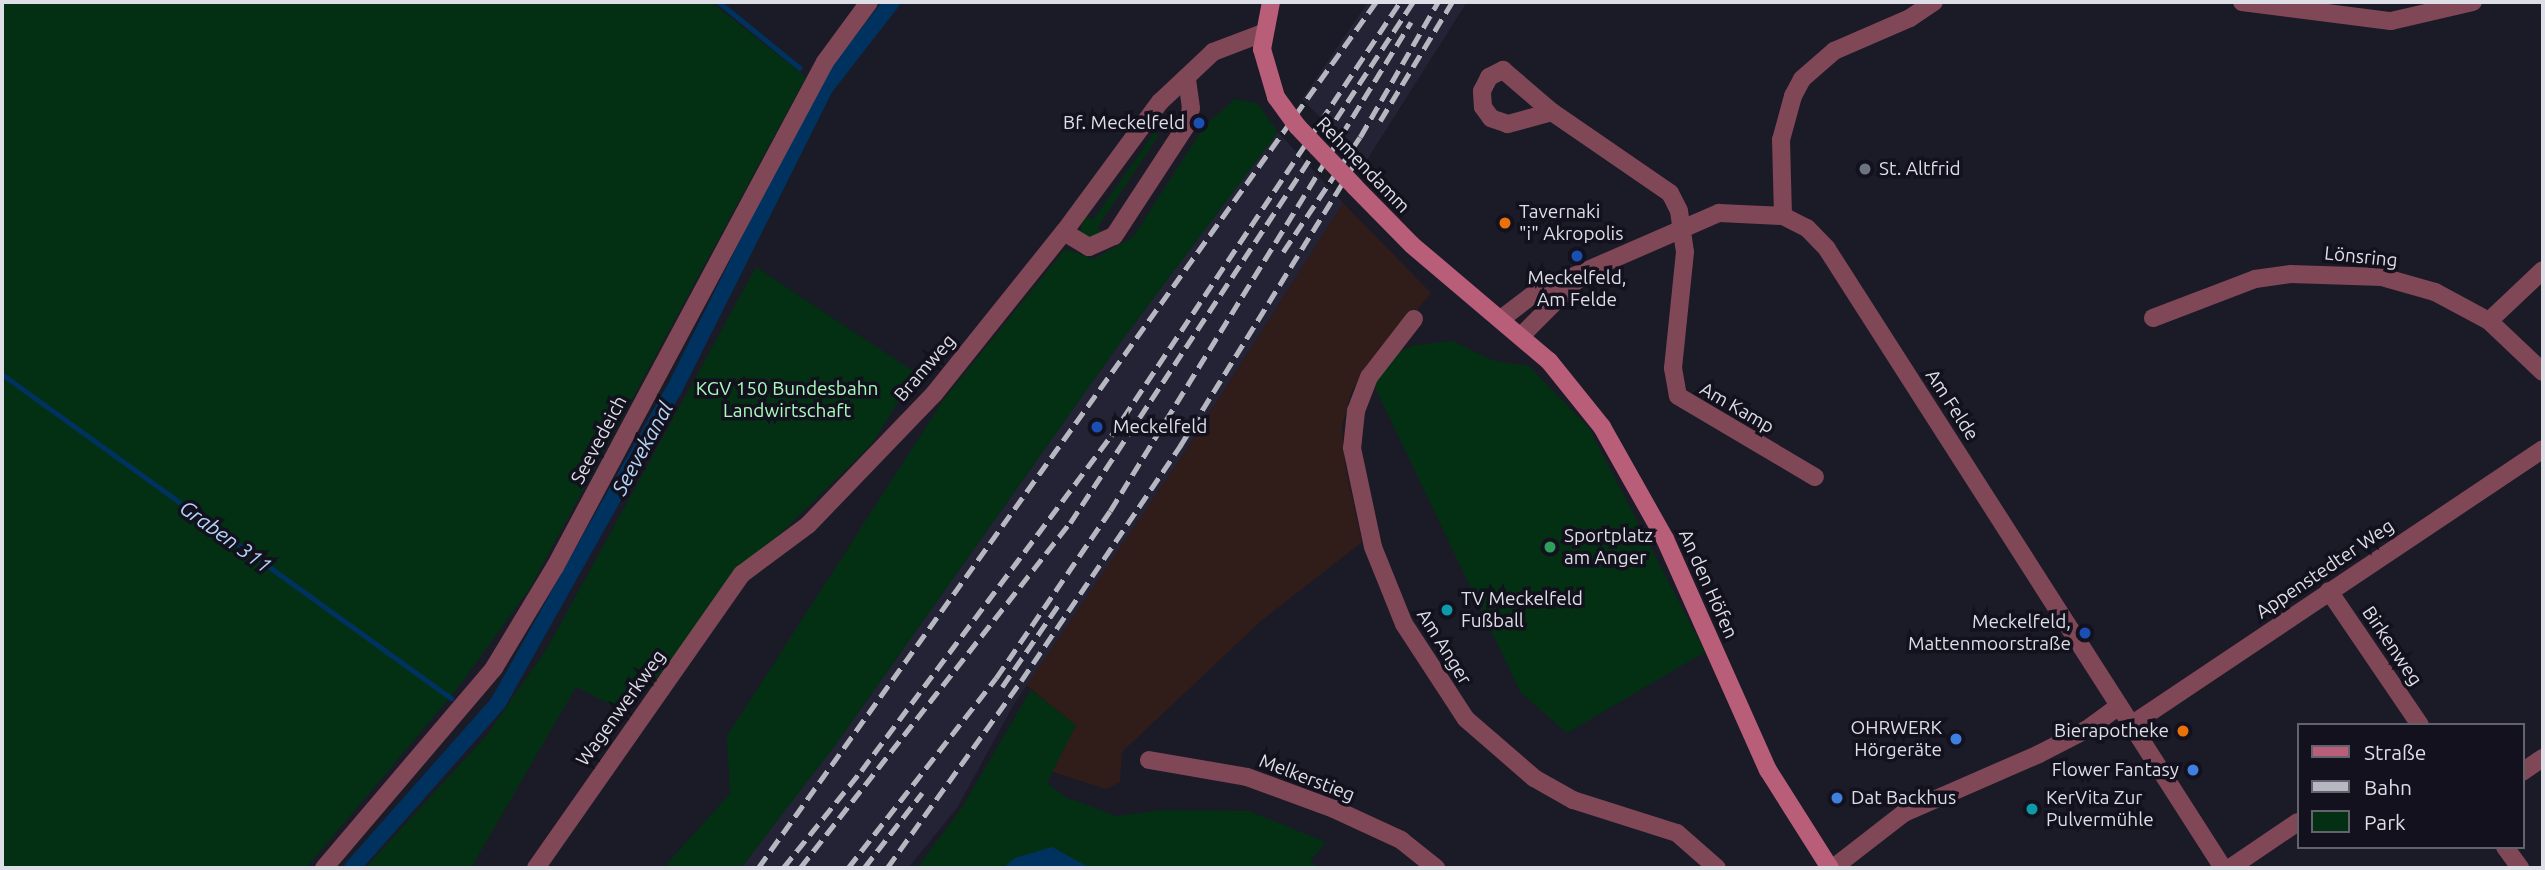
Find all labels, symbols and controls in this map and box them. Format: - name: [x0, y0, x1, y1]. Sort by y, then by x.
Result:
- place label: Bf. Meckelfeld: [1063, 112, 1185, 134]
- street label: Rehmendamm: [1312, 112, 1414, 218]
- marker: Bf. Meckelfeld: [1191, 115, 1207, 131]
- place label: St. Altfrid: [1879, 158, 1961, 180]
- marker: St. Altfrid: [1857, 161, 1873, 177]
- place label: Tavernaki "i" Akropolis: [1519, 201, 1623, 245]
- marker: Tavernaki "i" Akropolis: [1497, 215, 1513, 231]
- street label: Lönsring: [2323, 242, 2399, 272]
- marker: Meckelfeld, Am Felde: [1569, 248, 1585, 264]
- place label: Meckelfeld, Am Felde: [1527, 267, 1627, 311]
- street label: Bramweg: [890, 330, 960, 406]
- street label: Am Felde: [1921, 365, 1983, 445]
- park label: KGV 150 Bundesbahn Landwirtschaft: [696, 378, 878, 422]
- street label: Am Kamp: [1696, 378, 1778, 438]
- street label: Seevedeich: [566, 392, 632, 488]
- water label: Seevekanal: [606, 397, 678, 499]
- place label: Meckelfeld: [1113, 416, 1207, 438]
- marker: Meckelfeld: [1087, 417, 1107, 437]
- water label: Graben 311: [175, 494, 277, 578]
- street label: Appenstedter Weg: [2252, 514, 2398, 624]
- place label: Sportplatz am Anger: [1564, 525, 1653, 569]
- street label: An den Höfen: [1674, 526, 1742, 642]
- marker: Sportplatz am Anger: [1542, 539, 1558, 555]
- place label: TV Meckelfeld Fußball: [1461, 588, 1583, 632]
- marker: TV Meckelfeld Fußball: [1439, 602, 1455, 618]
- street label: Birkenweg: [2357, 602, 2427, 690]
- street label: Am Anger: [1412, 605, 1476, 689]
- place label: Meckelfeld, Mattenmoorstraße: [1908, 611, 2071, 655]
- marker: Meckelfeld, Mattenmoorstraße: [2077, 625, 2093, 641]
- street label: Wagenwerkweg: [571, 646, 671, 770]
- place label: OHRWERK Hörgeräte: [1851, 717, 1942, 761]
- place label: Bierapotheke: [2054, 720, 2169, 742]
- marker: Bierapotheke: [2175, 723, 2191, 739]
- legend: [2296, 723, 2524, 849]
- marker: OHRWERK Hörgeräte: [1948, 731, 1964, 747]
- text: Straße: [2364, 740, 2426, 764]
- street label: Melkerstieg: [1256, 749, 1358, 807]
- place label: Flower Fantasy: [2052, 759, 2179, 781]
- marker: Flower Fantasy: [2185, 762, 2201, 778]
- text: Bahn: [2364, 775, 2412, 799]
- place label: Dat Backhus: [1851, 787, 1956, 809]
- place label: KerVita Zur Pulvermühle: [2046, 787, 2154, 831]
- marker: Dat Backhus: [1829, 790, 1845, 806]
- marker: KerVita Zur Pulvermühle: [2024, 801, 2040, 817]
- text: Park: [2364, 810, 2406, 834]

